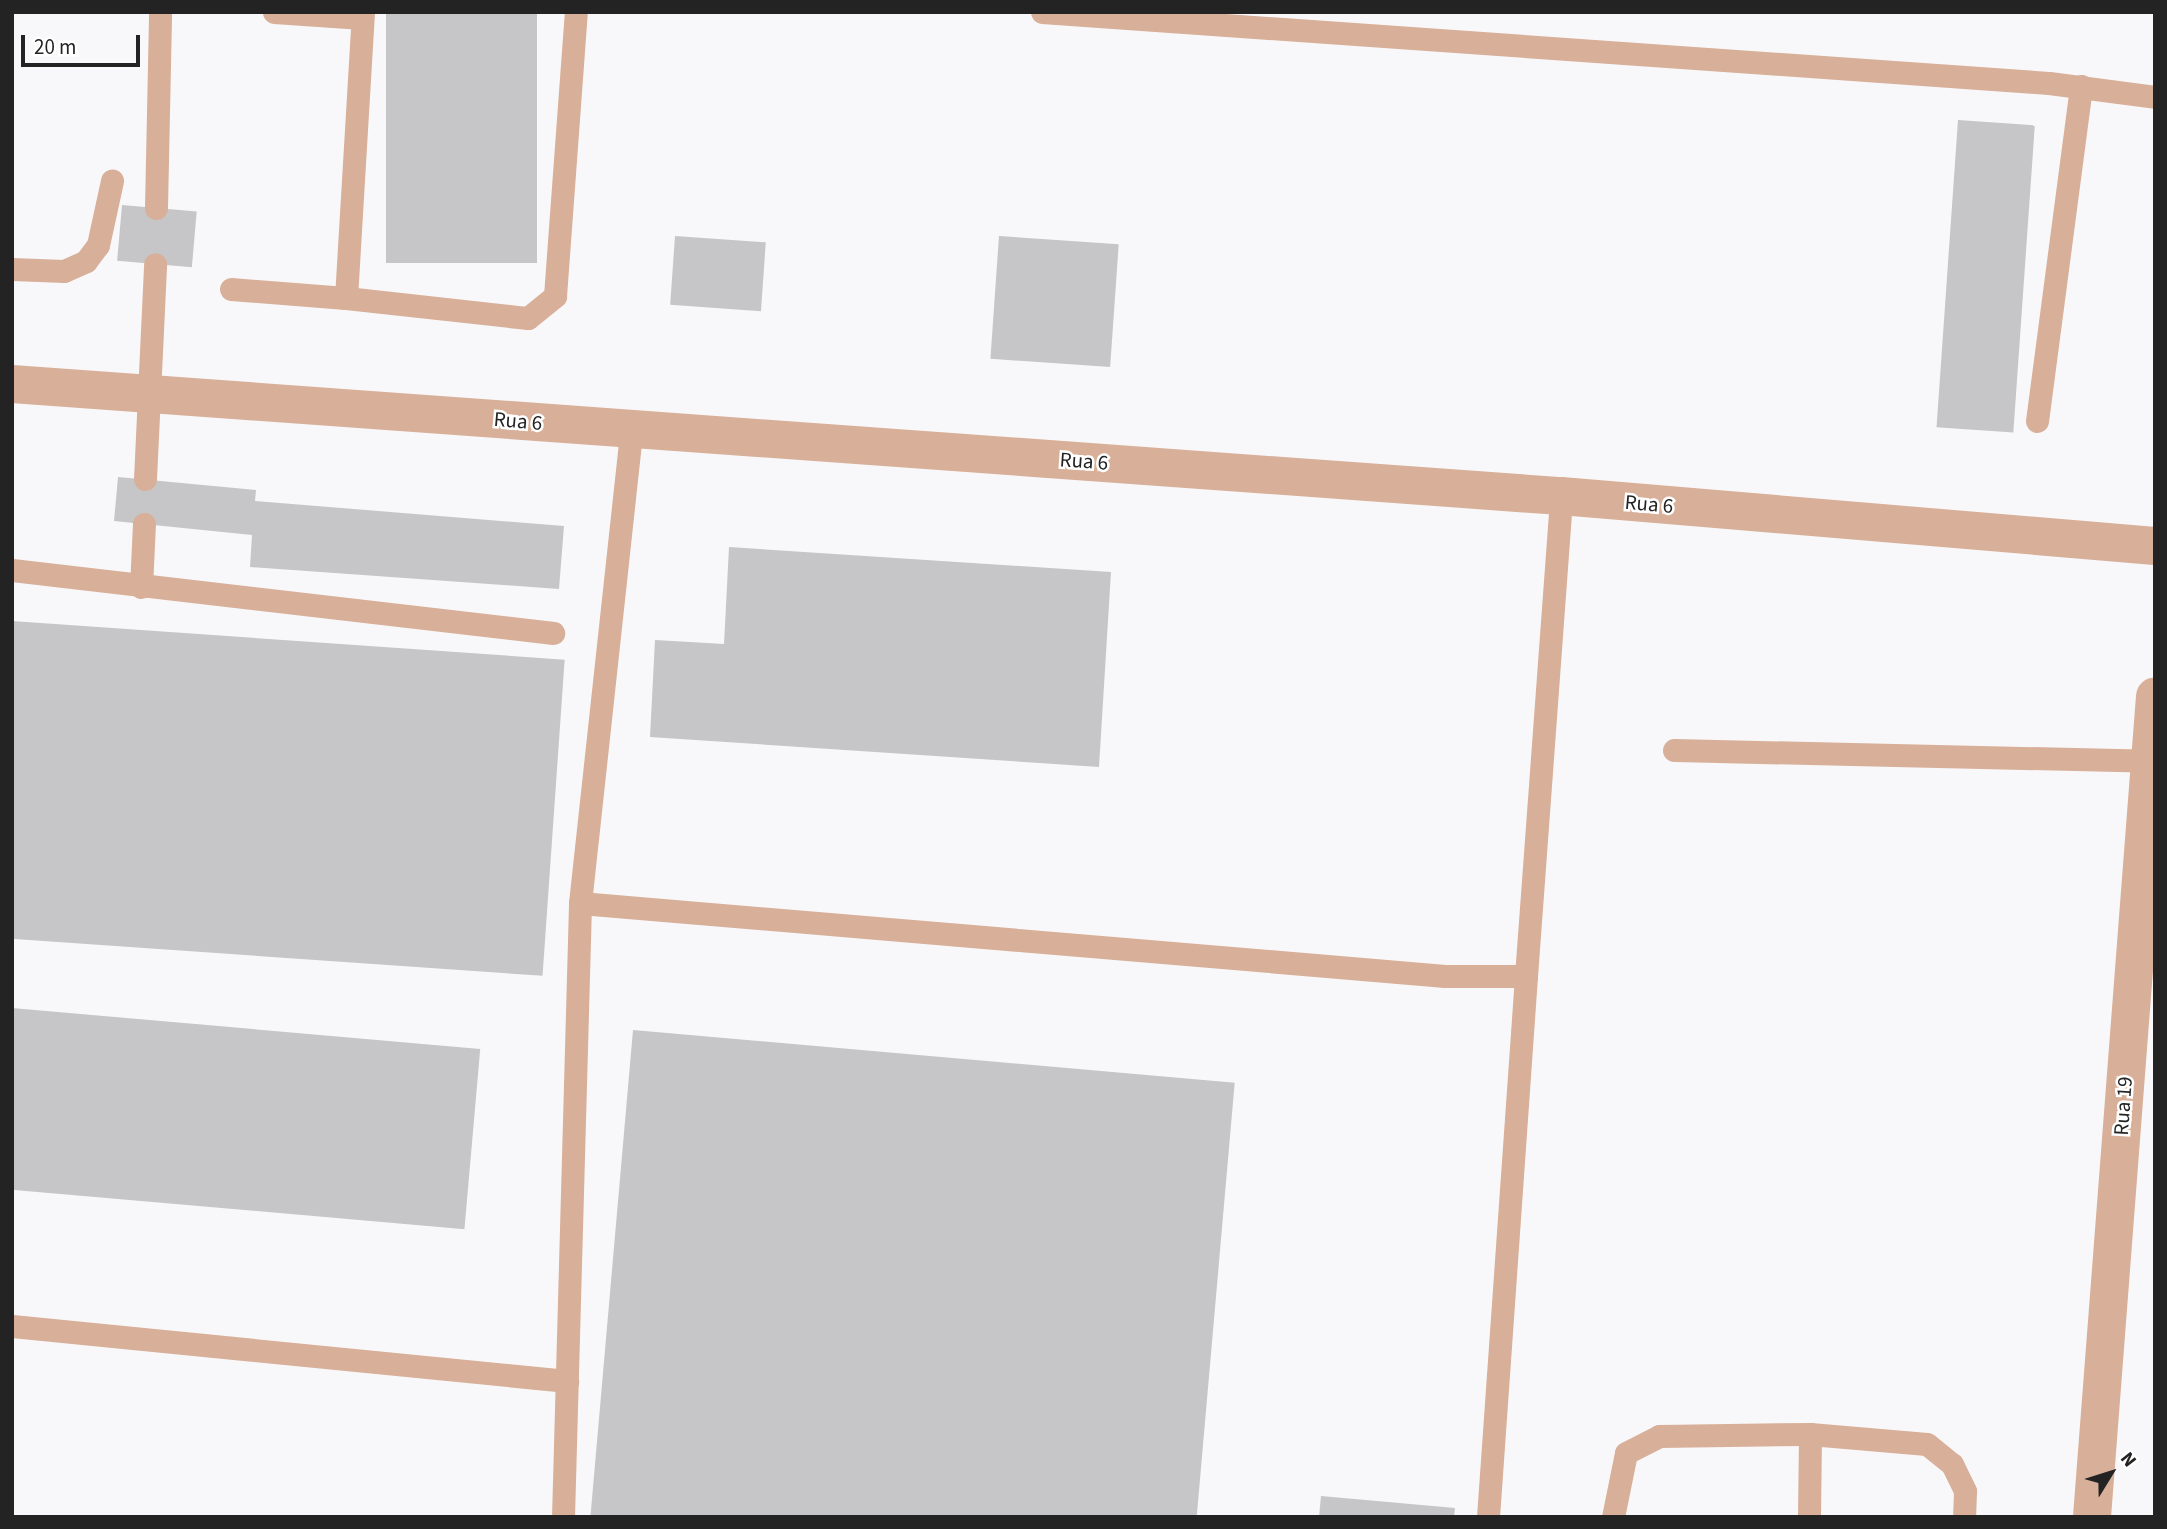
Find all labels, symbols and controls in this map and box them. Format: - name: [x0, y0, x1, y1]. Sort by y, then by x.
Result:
- scale bar: [24, 21, 144, 65]
- text: 20 m: [34, 32, 76, 62]
- street label: Rua 6: [493, 406, 543, 436]
- street label: Rua 6: [1059, 447, 1109, 475]
- street label: Rua 6: [1624, 489, 1674, 519]
- street label: Rua 19: [2108, 1076, 2138, 1136]
- north arrow: [2076, 1438, 2146, 1508]
- text: N: [2113, 1446, 2142, 1473]

